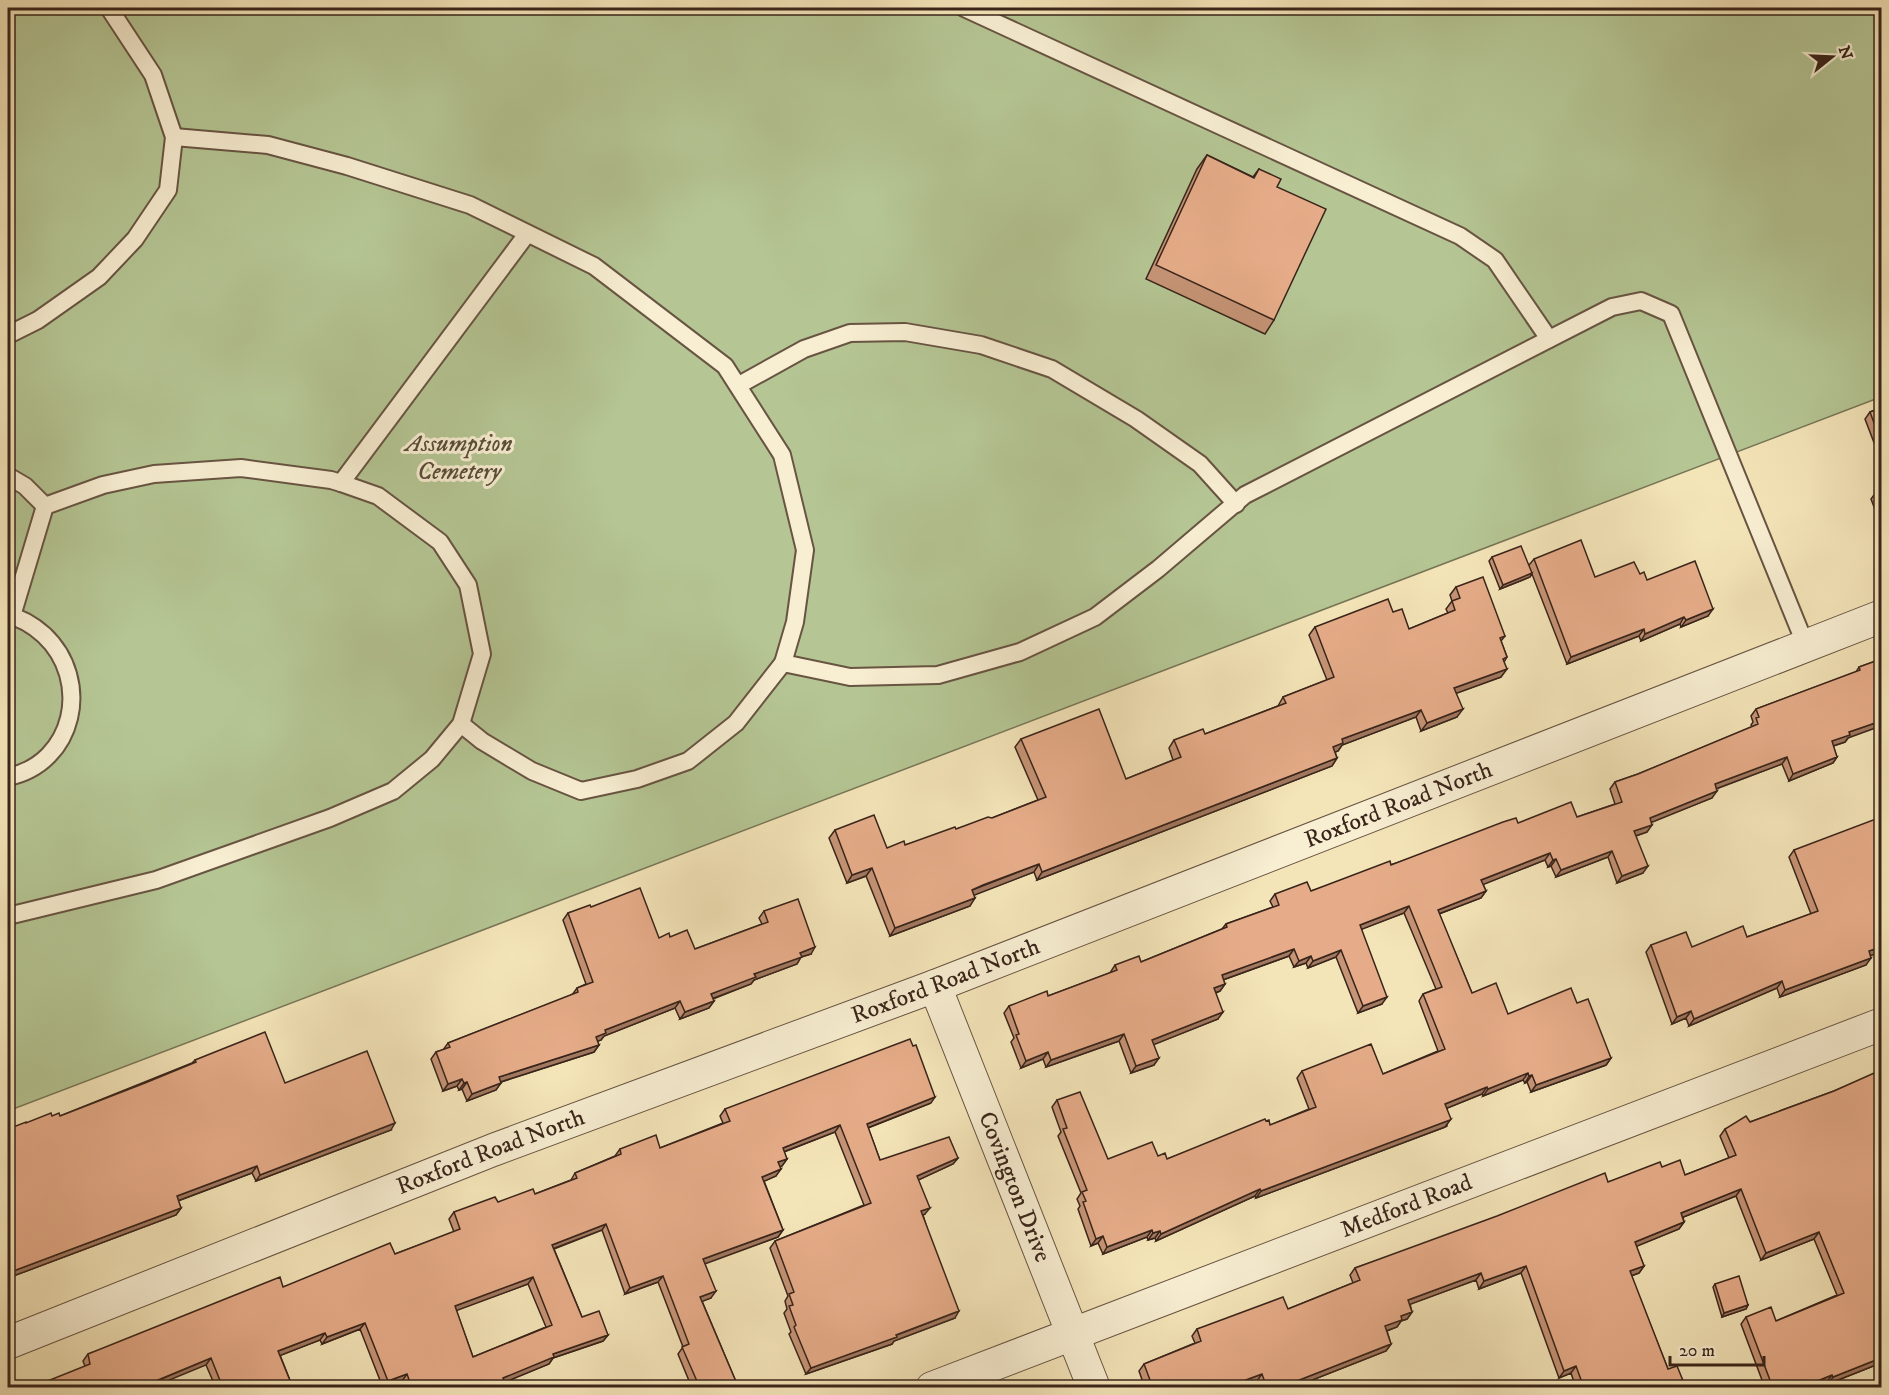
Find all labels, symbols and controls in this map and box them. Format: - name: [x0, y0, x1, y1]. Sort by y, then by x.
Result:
- north arrow: [1802, 27, 1862, 87]
- text: N: [1834, 43, 1857, 62]
- park label: Assumption Cemetery: [403, 429, 512, 487]
- street label: Roxford Road North: [1300, 755, 1497, 855]
- street label: Roxford Road North: [847, 931, 1044, 1031]
- street label: Roxford Road North: [392, 1102, 589, 1202]
- street label: Covington Drive: [971, 1107, 1058, 1266]
- street label: Medford Road: [1336, 1167, 1476, 1245]
- scale bar: [1670, 1329, 1764, 1367]
- text: 20 m: [1679, 1340, 1715, 1362]

